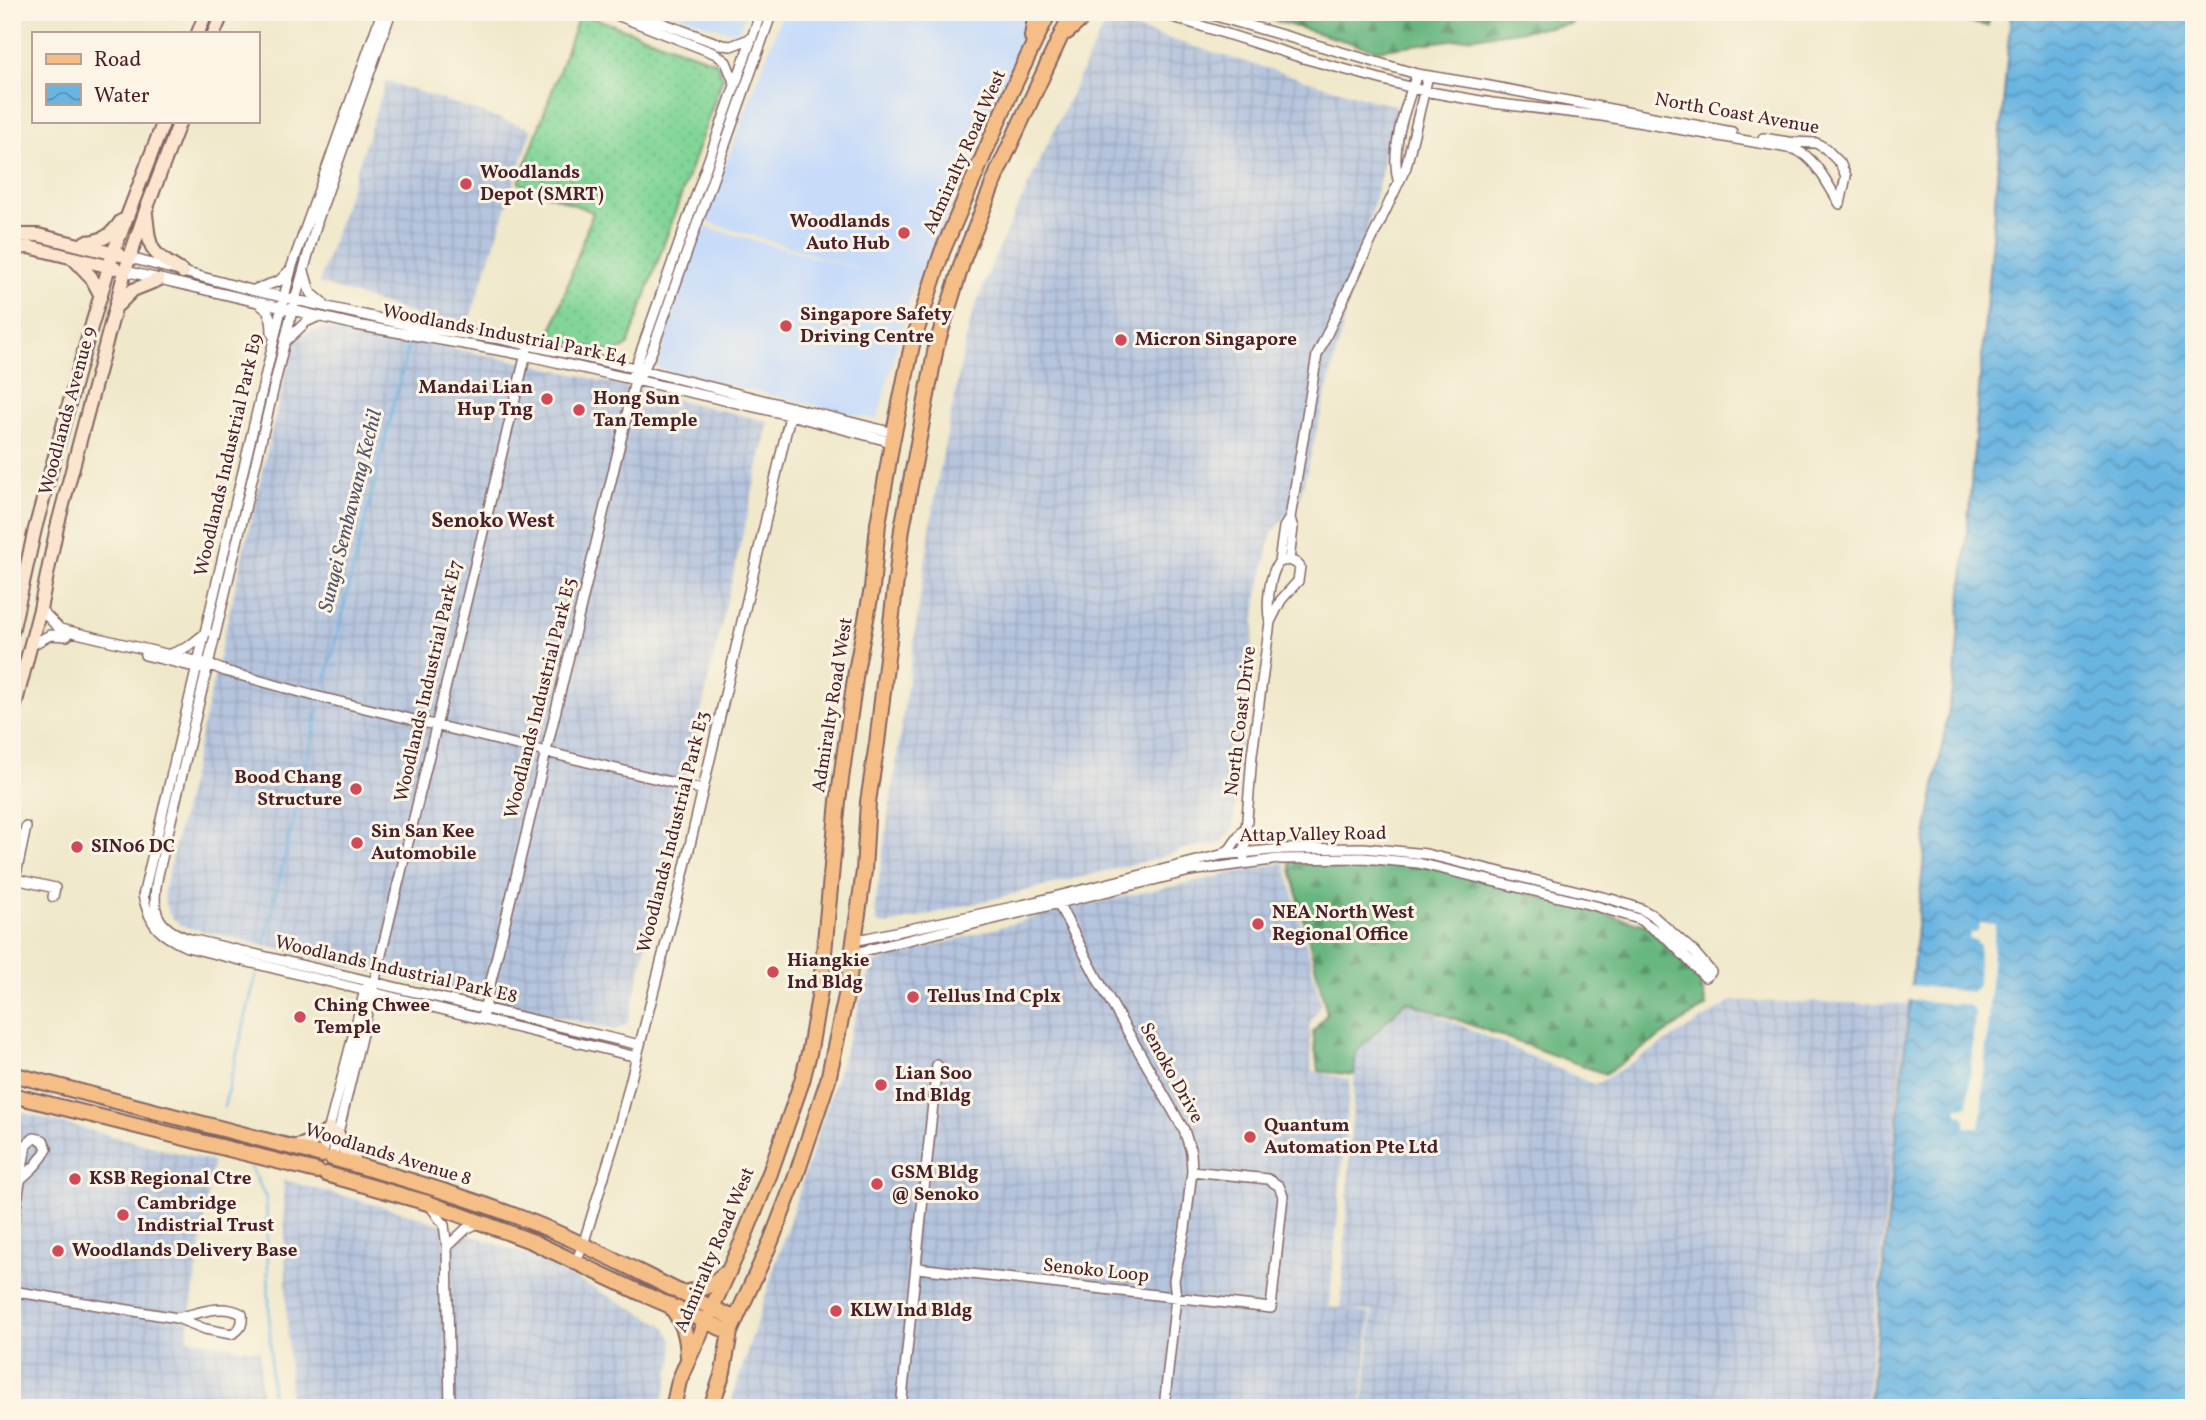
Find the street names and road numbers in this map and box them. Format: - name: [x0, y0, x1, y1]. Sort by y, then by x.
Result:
- street label: Admiralty Road West: [917, 66, 1013, 238]
- street label: North Coast Avenue: [1653, 87, 1821, 141]
- street label: Woodlands Industrial Park E4: [380, 298, 630, 372]
- street label: Woodlands Avenue 9: [33, 324, 103, 498]
- street label: Woodlands Industrial Park E9: [188, 331, 270, 579]
- street label: Woodlands Industrial Park E7: [388, 557, 470, 805]
- street label: Woodlands Industrial Park E5: [498, 575, 584, 821]
- street label: Admiralty Road West: [806, 615, 860, 794]
- street label: North Coast Drive: [1219, 645, 1263, 797]
- street label: Woodlands Industrial Park E3: [631, 708, 717, 956]
- street label: Attap Valley Road: [1239, 821, 1387, 849]
- street label: Woodlands Industrial Park E8: [272, 929, 520, 1011]
- street label: Senoko Drive: [1133, 1018, 1209, 1128]
- street label: Woodlands Avenue 8: [301, 1117, 475, 1193]
- street label: Admiralty Road West: [668, 1163, 762, 1337]
- street label: Senoko Loop: [1042, 1253, 1150, 1290]

